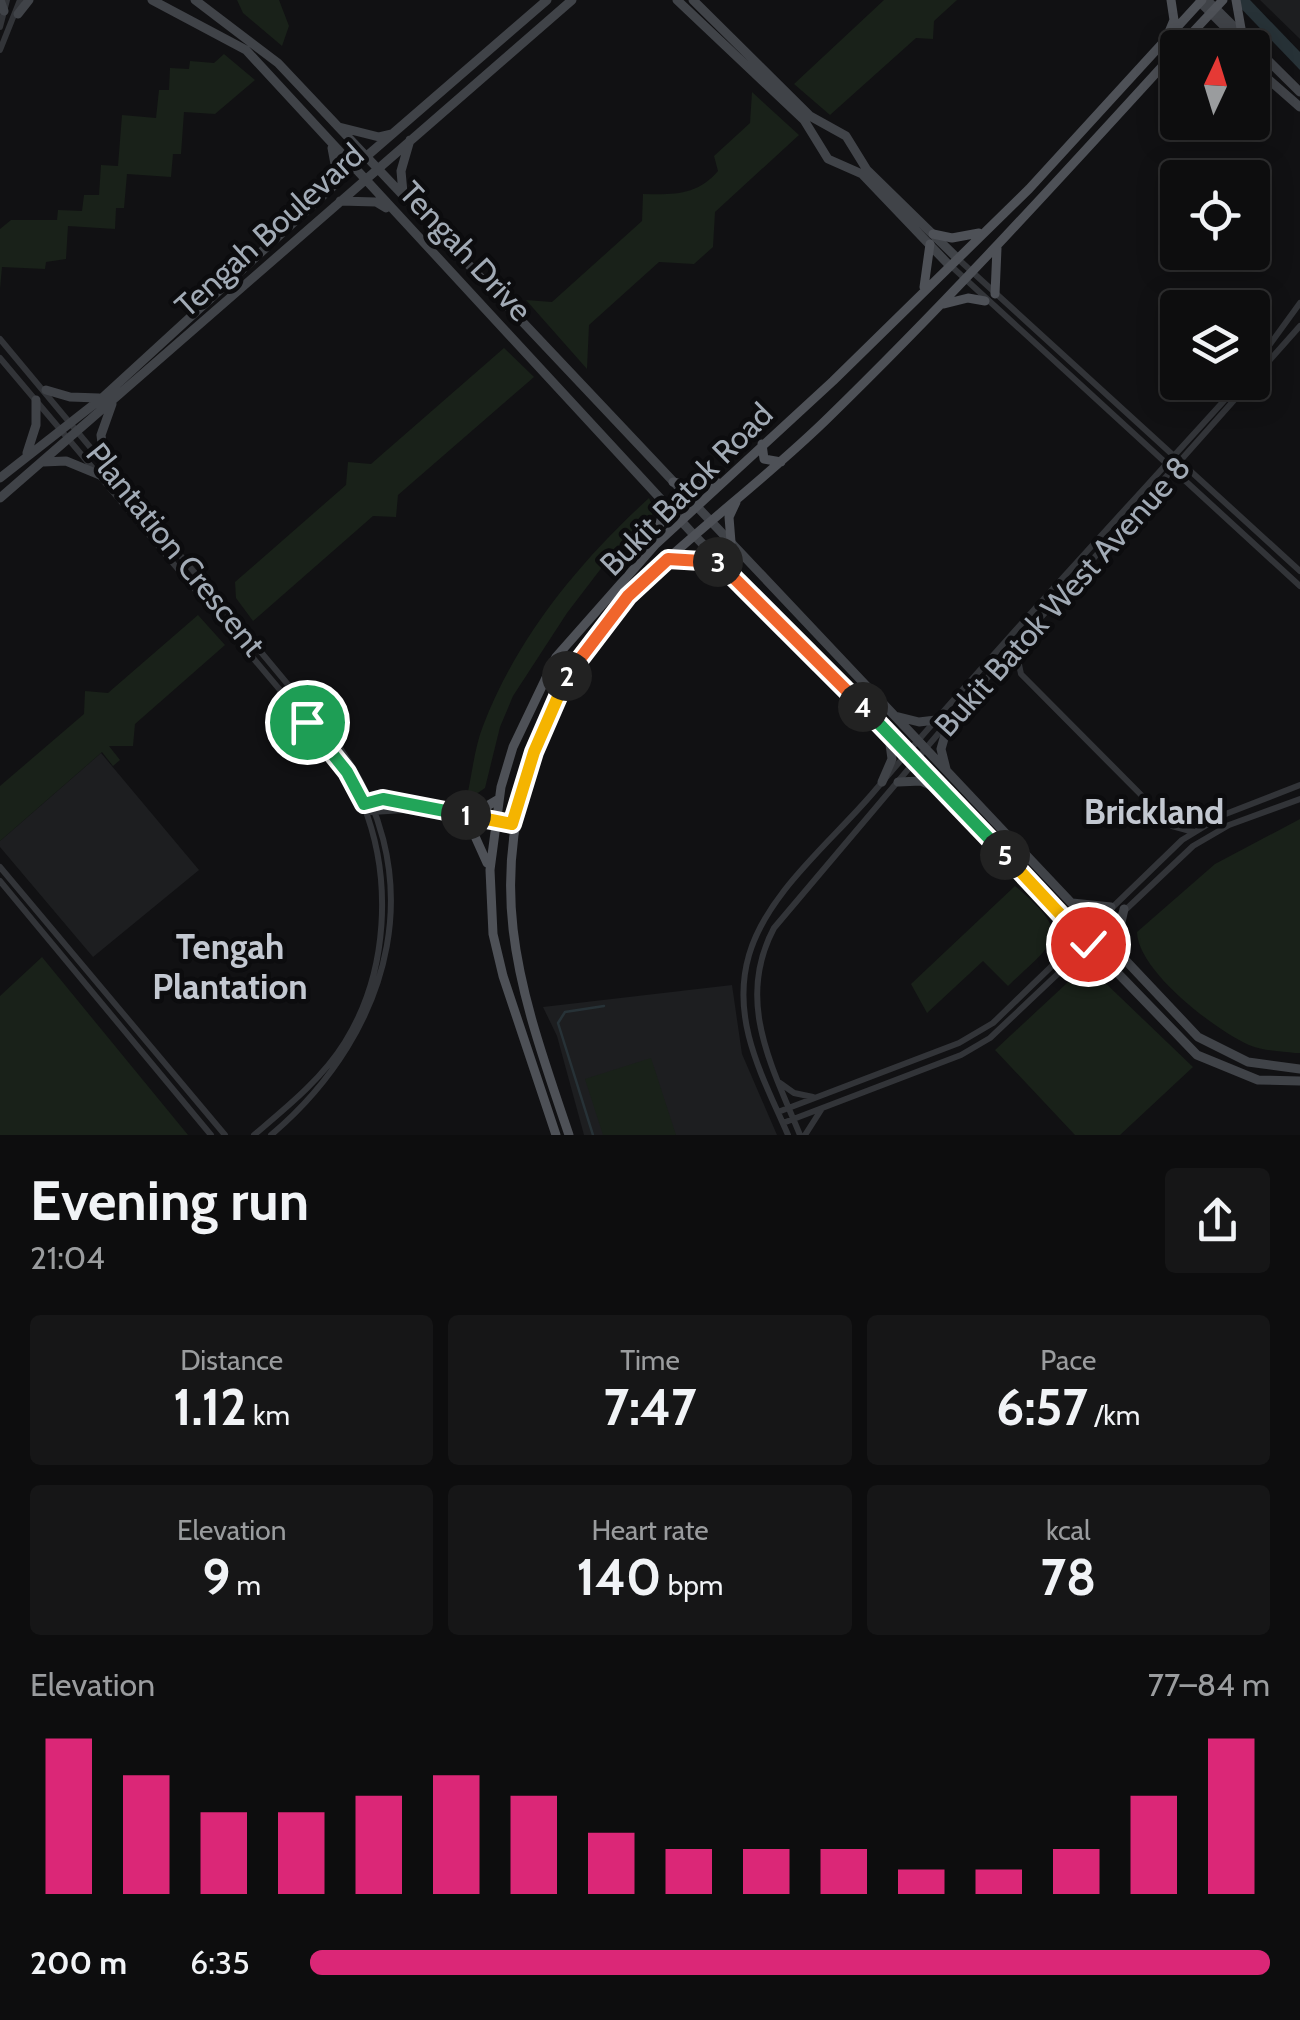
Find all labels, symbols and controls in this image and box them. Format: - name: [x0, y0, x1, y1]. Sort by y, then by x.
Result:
- north arrow: [1160, 30, 1270, 140]
- map controls: [1160, 30, 1270, 400]
- street label: Tengah Boulevard: [167, 135, 371, 325]
- button: locate: [1160, 160, 1270, 270]
- street label: Tengah Drive: [392, 173, 540, 329]
- button: layers: [1160, 290, 1270, 400]
- street label: Bukit Batok Road: [592, 395, 780, 583]
- street label: Plantation Crescent: [78, 435, 274, 664]
- street label: Bukit Batok West Avenue 8: [926, 448, 1198, 744]
- pin: 3: [693, 537, 743, 587]
- text: 3: [710, 545, 726, 579]
- pin: 2: [542, 651, 592, 701]
- text: 2: [560, 659, 574, 693]
- pin: [265, 680, 350, 765]
- pin: 4: [838, 682, 888, 732]
- text: 4: [854, 690, 872, 724]
- icon: arrive: [280, 695, 335, 750]
- pin: 1: [441, 790, 491, 840]
- district label: Brickland: [1084, 790, 1224, 833]
- text: 1: [461, 798, 471, 832]
- pin: 5: [980, 830, 1030, 880]
- text: 5: [997, 838, 1013, 872]
- pin: [1046, 902, 1131, 987]
- icon: check: [1061, 917, 1116, 972]
- district label: Tengah Plantation: [152, 925, 308, 1008]
- text: Evening run: [30, 1167, 309, 1234]
- button: share: [1165, 1168, 1270, 1273]
- text: 21:04: [30, 1238, 105, 1277]
- text: Distance: [180, 1343, 283, 1377]
- text: Time: [620, 1343, 680, 1377]
- text: Pace: [1040, 1343, 1096, 1377]
- text: 1.12: [173, 1377, 247, 1438]
- text: 7:47: [603, 1377, 697, 1438]
- text: 6:57: [996, 1377, 1088, 1438]
- text: km: [247, 1398, 290, 1432]
- text: /km: [1088, 1398, 1140, 1432]
- text: Elevation: [177, 1513, 286, 1547]
- text: Heart rate: [591, 1513, 709, 1547]
- text: kcal: [1046, 1513, 1091, 1547]
- text: 9: [202, 1547, 230, 1608]
- text: 140: [577, 1547, 661, 1608]
- text: 78: [1040, 1547, 1096, 1608]
- text: m: [230, 1568, 261, 1602]
- text: bpm: [661, 1568, 723, 1602]
- text: Elevation: [30, 1665, 155, 1704]
- text: 77–84 m: [1148, 1665, 1270, 1704]
- text: 200 m: [30, 1943, 127, 1982]
- text: 6:35: [190, 1943, 249, 1982]

